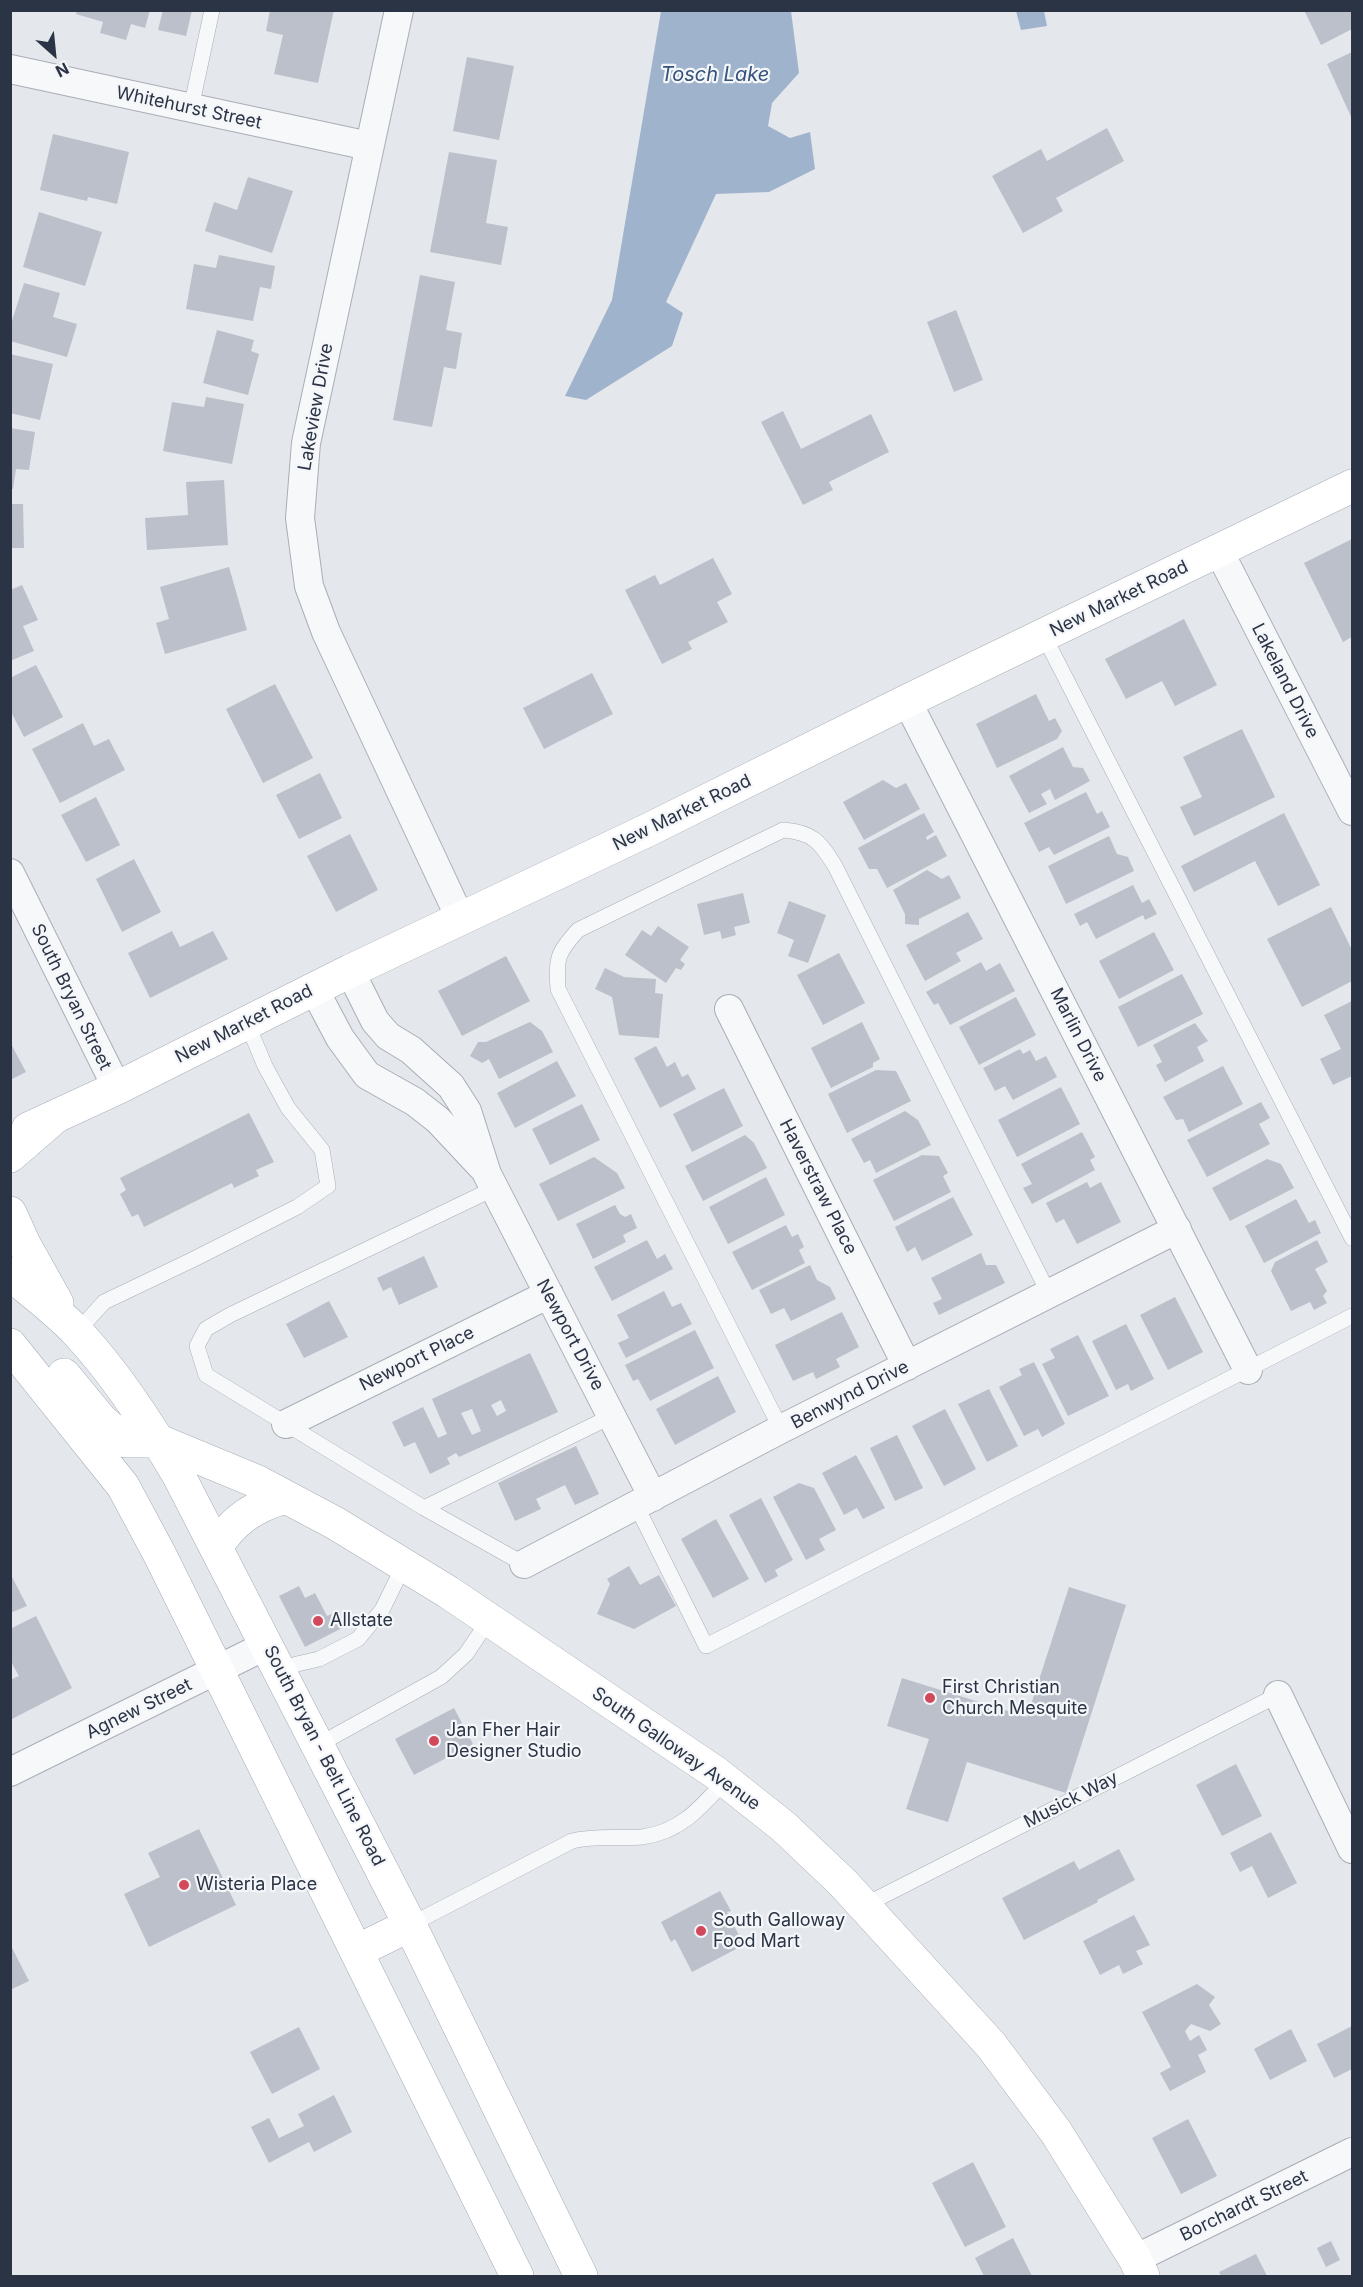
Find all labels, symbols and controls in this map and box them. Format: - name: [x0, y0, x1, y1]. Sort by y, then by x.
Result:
- north arrow: [24, 24, 84, 84]
- text: N: [52, 58, 72, 82]
- water label: Tosch Lake: [661, 63, 769, 87]
- street label: Whitehurst Street: [114, 82, 264, 134]
- street label: Lakeview Drive: [294, 342, 338, 472]
- street label: New Market Road: [1046, 556, 1192, 642]
- street label: Lakeland Drive: [1247, 620, 1323, 742]
- street label: New Market Road: [609, 770, 755, 856]
- street label: South Bryan Street: [26, 920, 116, 1074]
- street label: New Market Road: [172, 980, 316, 1068]
- street label: Marlin Drive: [1045, 984, 1111, 1086]
- street label: Haverstraw Place: [775, 1116, 861, 1258]
- street label: Newport Drive: [532, 1276, 608, 1394]
- street label: Newport Place: [356, 1322, 478, 1396]
- street label: Benwynd Drive: [788, 1356, 912, 1434]
- place label: Allstate: [330, 1610, 393, 1632]
- marker: Allstate: [311, 1614, 325, 1628]
- street label: South Bryan - Belt Line Road: [259, 1642, 389, 1870]
- street label: Agnew Street: [83, 1674, 195, 1744]
- place label: First Christian Church Mesquite: [942, 1677, 1087, 1720]
- street label: South Galloway Avenue: [588, 1683, 764, 1815]
- marker: First Christian Church Mesquite: [923, 1691, 937, 1705]
- place label: Jan Fher Hair Designer Studio: [446, 1720, 582, 1762]
- marker: Jan Fher Hair Designer Studio: [427, 1734, 441, 1748]
- street label: Musick Way: [1020, 1767, 1122, 1833]
- place label: Wisteria Place: [196, 1874, 317, 1896]
- marker: Wisteria Place: [177, 1878, 191, 1892]
- place label: South Galloway Food Mart: [713, 1910, 845, 1952]
- marker: South Galloway Food Mart: [694, 1924, 708, 1938]
- street label: Borchardt Street: [1177, 2166, 1311, 2246]

